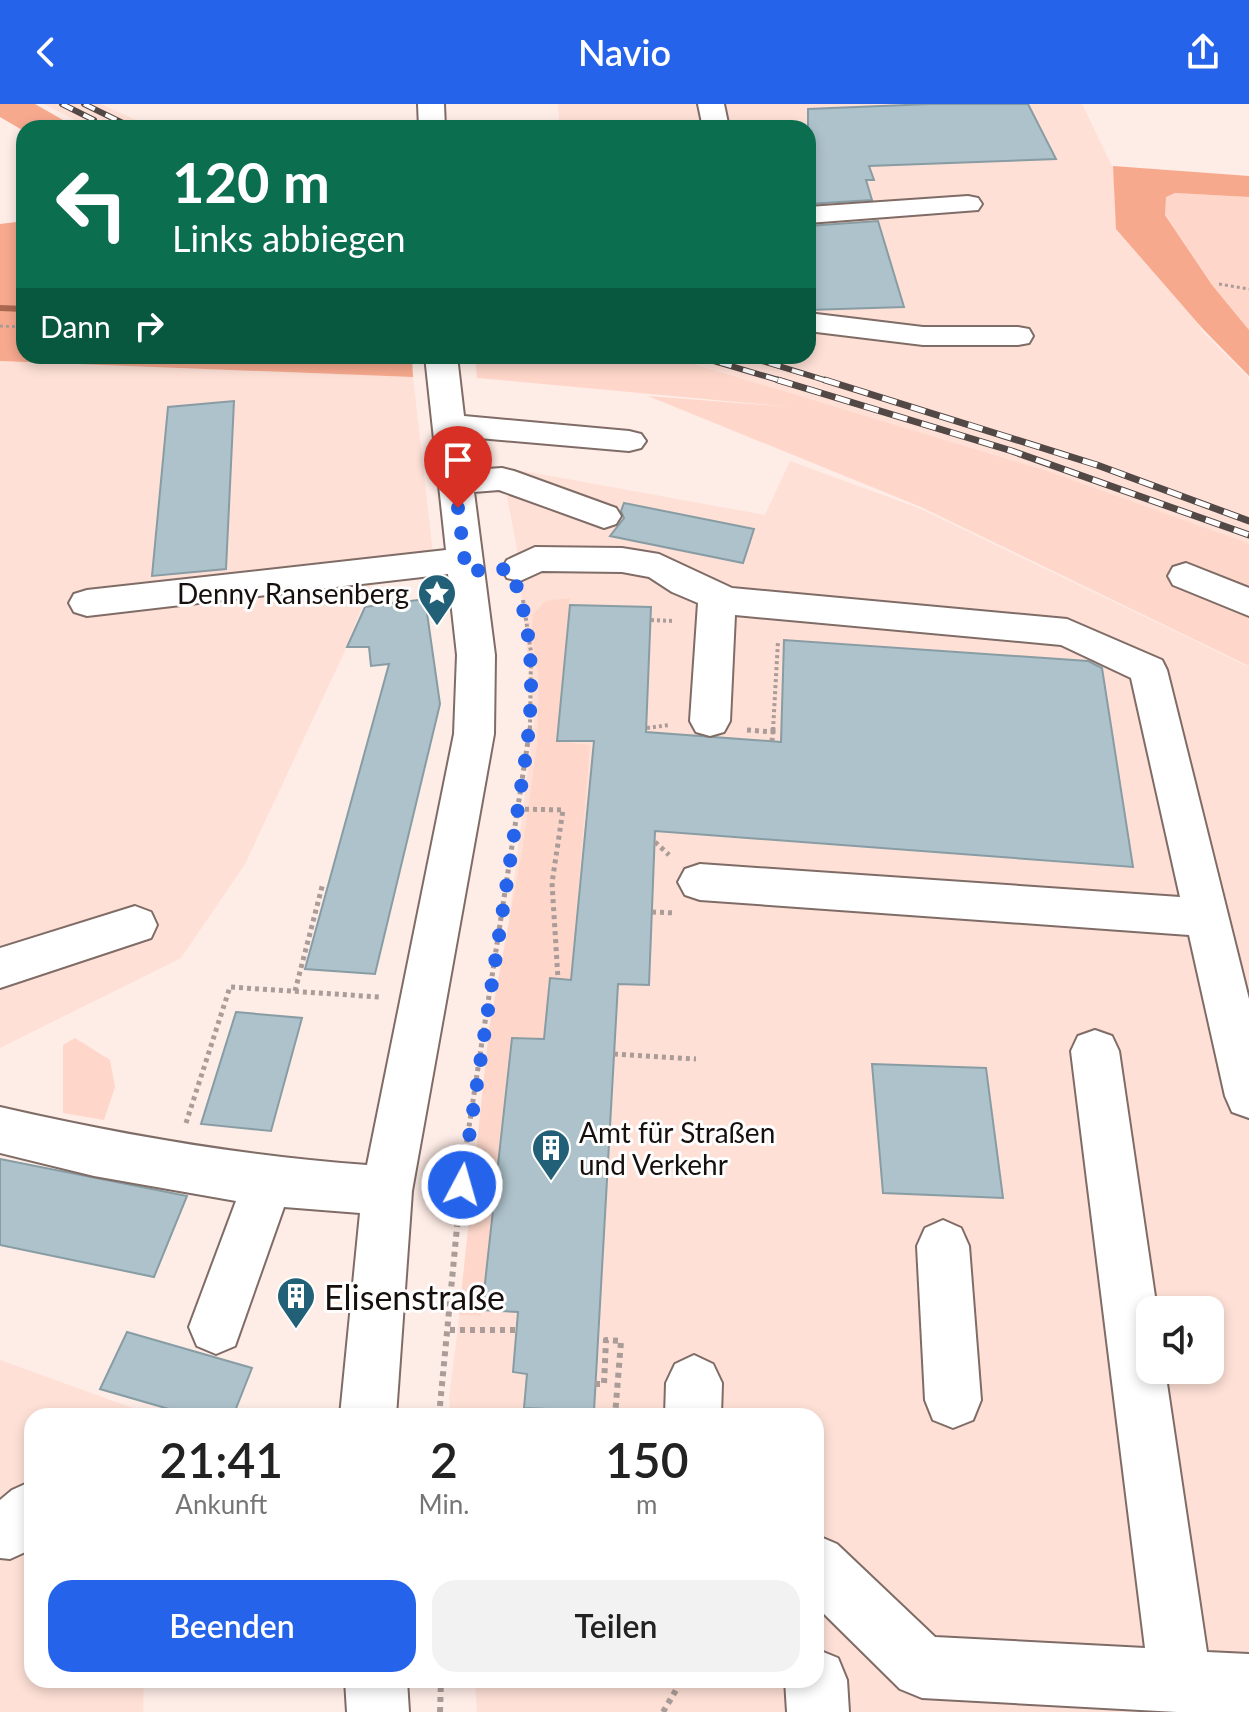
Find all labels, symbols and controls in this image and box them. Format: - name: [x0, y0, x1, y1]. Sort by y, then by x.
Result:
- icon: back: [24, 30, 68, 74]
- text: Navio: [578, 30, 671, 74]
- icon: share: [1181, 30, 1225, 74]
- text: 120 m: [172, 148, 330, 215]
- icon: left: [40, 152, 144, 256]
- text: Links abbiegen: [172, 216, 406, 260]
- icon: right: [127, 304, 171, 348]
- text: Dann: [40, 308, 111, 344]
- pin: [424, 426, 492, 508]
- icon: arrive: [436, 438, 480, 482]
- place icon: Denny Ransenberg: [416, 572, 458, 627]
- place label: Denny Ransenberg: [177, 576, 409, 610]
- place label: Amt für Straßen und Verkehr: [579, 1115, 775, 1181]
- building icon: Amt für Straßen und Verkehr: [530, 1127, 572, 1182]
- position arrow: [420, 1143, 504, 1227]
- building icon: Elisenstraße: [275, 1275, 317, 1330]
- place label: Elisenstraße: [324, 1276, 505, 1317]
- map controls: [1136, 1296, 1224, 1384]
- button: sound: [1136, 1296, 1224, 1384]
- text: 21:41: [160, 1431, 283, 1488]
- text: 2: [430, 1431, 458, 1488]
- text: 150: [605, 1431, 688, 1488]
- text: Ankunft: [175, 1488, 267, 1520]
- text: Min.: [419, 1488, 469, 1520]
- text: m: [636, 1488, 657, 1520]
- button: Beenden: [48, 1580, 416, 1672]
- button: Teilen: [432, 1580, 800, 1672]

